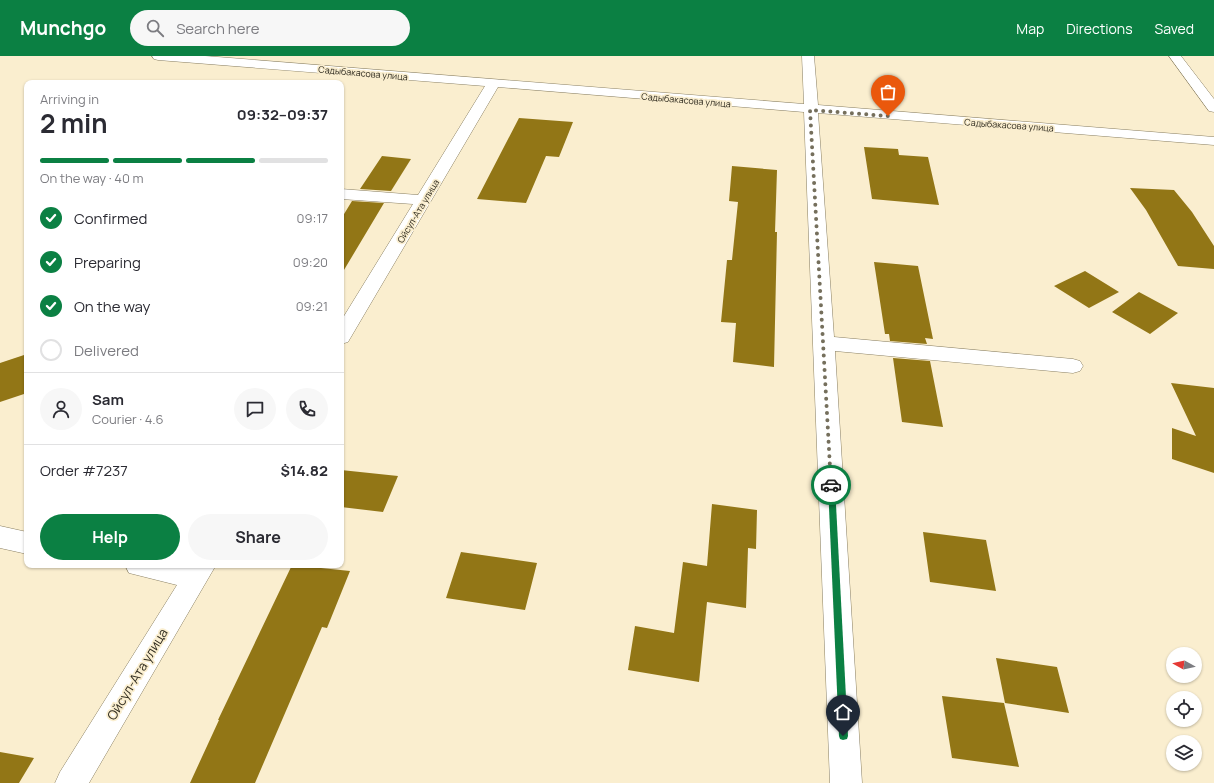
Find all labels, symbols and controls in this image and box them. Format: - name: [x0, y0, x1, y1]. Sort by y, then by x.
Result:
- search box: [130, 10, 410, 46]
- text: Munchgo: [20, 15, 106, 41]
- icon: search: [144, 17, 166, 39]
- text: Search here: [176, 18, 260, 39]
- text: Map: [1016, 19, 1044, 38]
- text: Directions: [1066, 19, 1133, 38]
- text: Saved: [1155, 19, 1194, 38]
- street label: Садыбакасова улица: [318, 63, 408, 83]
- pin: [871, 75, 905, 116]
- icon: bag: [877, 81, 899, 103]
- text: Arriving in: [40, 90, 99, 108]
- street label: Садыбакасова улица: [641, 90, 731, 110]
- text: 09:32–09:37: [237, 104, 328, 125]
- text: 2 min: [40, 105, 108, 141]
- street label: Садыбакасова улица: [964, 115, 1054, 135]
- text: On the way · 40 m: [40, 169, 144, 187]
- street label: Ойсул-Ата улица: [394, 177, 442, 245]
- icon: check: [40, 207, 62, 229]
- text: Confirmed: [74, 208, 147, 229]
- text: 09:17: [297, 209, 328, 227]
- icon: check: [40, 251, 62, 273]
- text: Preparing: [74, 252, 141, 273]
- text: 09:20: [293, 253, 328, 271]
- icon: check: [40, 295, 62, 317]
- text: On the way: [74, 296, 150, 317]
- text: 09:21: [296, 297, 328, 315]
- text: Delivered: [74, 340, 139, 361]
- button: person: [40, 388, 82, 430]
- button: chat: [234, 388, 276, 430]
- button: phone: [286, 388, 328, 430]
- text: Sam: [92, 389, 124, 410]
- text: Courier · 4.6: [92, 410, 164, 428]
- text: Order #7237: [40, 460, 128, 481]
- text: $14.82: [281, 460, 328, 481]
- courier: [811, 465, 851, 505]
- icon: car: [820, 474, 842, 496]
- button: Help: [40, 514, 180, 560]
- button: Share: [188, 514, 328, 560]
- street label: Ойсул-Ата улица: [102, 625, 172, 723]
- north arrow: [1166, 647, 1202, 683]
- map controls: [1166, 647, 1202, 771]
- button: locate: [1166, 691, 1202, 727]
- pin: [826, 695, 860, 736]
- icon: home: [832, 701, 854, 723]
- button: layers: [1166, 735, 1202, 771]

